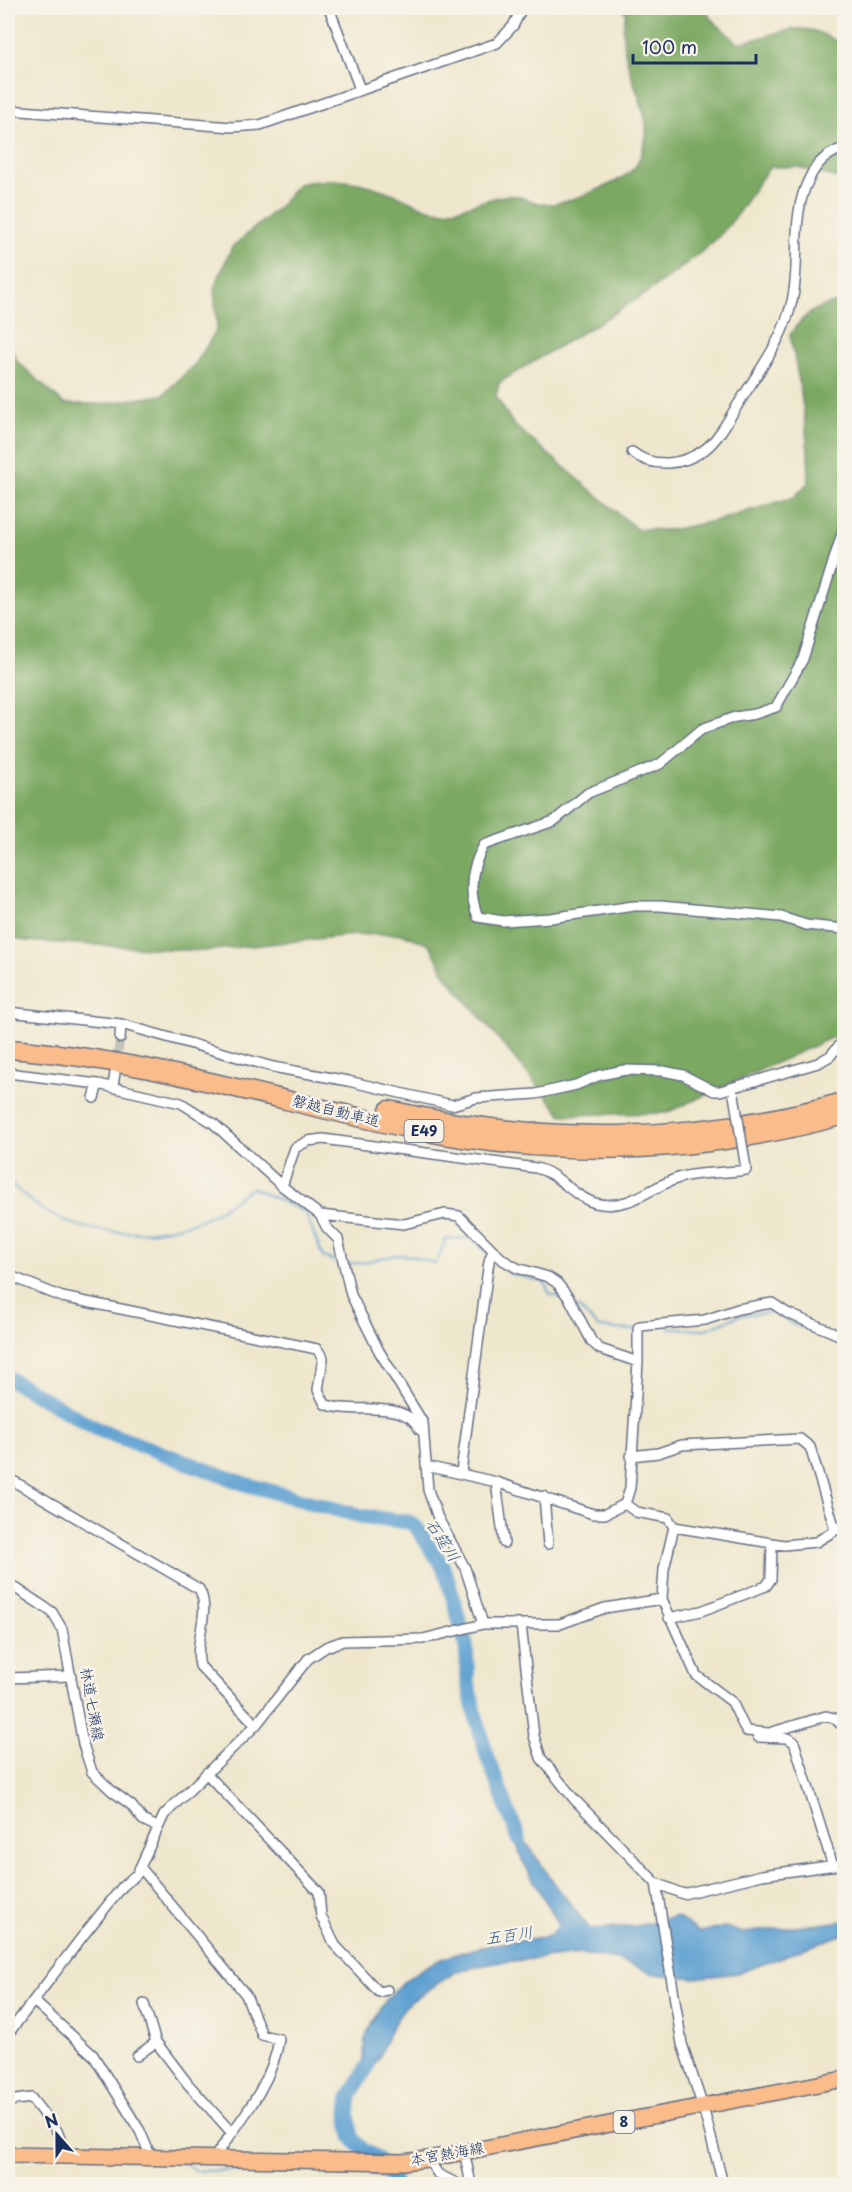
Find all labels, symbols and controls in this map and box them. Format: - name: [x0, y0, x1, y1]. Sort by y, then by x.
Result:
- scale bar: [633, 27, 756, 65]
- text: 100 m: [642, 33, 697, 60]
- street label: 磐越自動車道: [290, 1087, 383, 1132]
- road number: E49: [404, 1120, 444, 1142]
- water label: 石筵川: [421, 1513, 467, 1566]
- street label: 林道七瀬線: [76, 1665, 111, 1743]
- water label: 五百川: [483, 1919, 534, 1949]
- north arrow: [27, 2105, 87, 2165]
- text: N: [41, 2107, 61, 2134]
- road number: 8: [614, 2111, 634, 2133]
- street label: 本宮熱海線: [408, 2135, 486, 2170]

